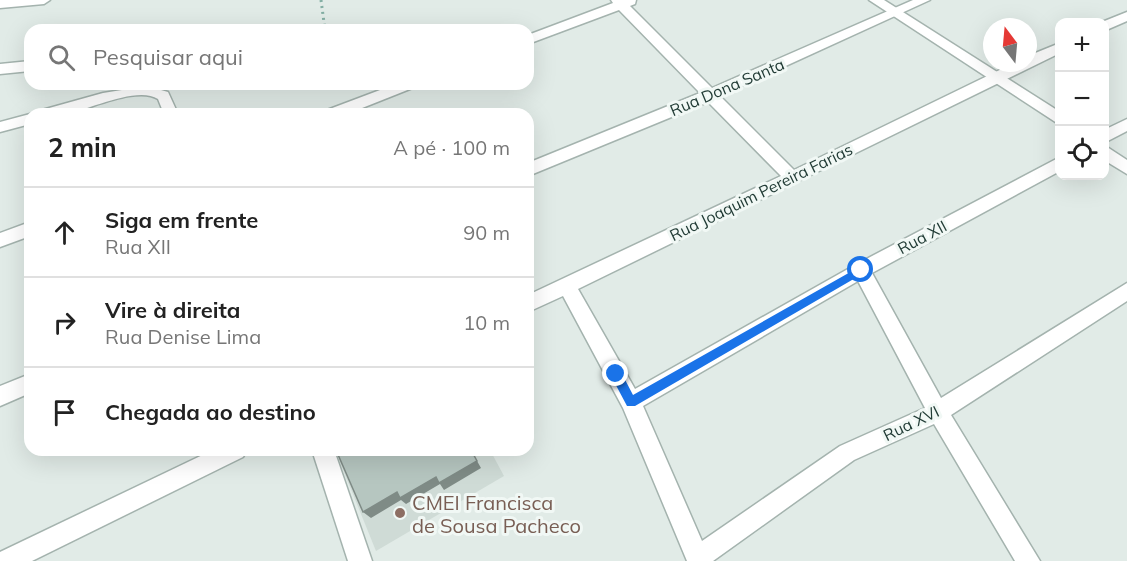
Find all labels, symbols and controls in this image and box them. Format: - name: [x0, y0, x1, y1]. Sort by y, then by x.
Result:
- north arrow: [983, 18, 1037, 72]
- map controls: [1055, 18, 1109, 180]
- button: +: [1055, 18, 1109, 72]
- search box: [24, 24, 534, 90]
- icon: search: [45, 41, 78, 74]
- text: Pesquisar aqui: [93, 43, 243, 71]
- street label: Rua Dona Santa: [667, 54, 787, 120]
- button: −: [1055, 72, 1109, 126]
- button: locate: [1055, 126, 1109, 180]
- text: 2 min: [48, 131, 117, 164]
- text: A pé · 100 m: [393, 135, 510, 160]
- street label: Rua Joaquim Pereira Farias: [666, 139, 856, 245]
- text: Siga em frente: [105, 206, 258, 234]
- icon: ahead: [48, 216, 81, 249]
- street label: Rua XII: [894, 216, 950, 258]
- text: 90 m: [463, 220, 510, 245]
- text: Rua XII: [105, 234, 171, 259]
- route start: [847, 256, 873, 282]
- text: Vire à direita: [105, 296, 240, 324]
- icon: right: [48, 306, 81, 339]
- text: 10 m: [463, 310, 510, 335]
- text: Rua Denise Lima: [105, 324, 261, 349]
- route end: [602, 360, 628, 386]
- icon: arrive: [48, 396, 81, 429]
- text: Chegada ao destino: [105, 398, 316, 426]
- street label: Rua XVI: [880, 401, 942, 445]
- place label: CMEI Francisca de Sousa Pacheco: [412, 490, 581, 538]
- marker: CMEI Francisca de Sousa Pacheco: [393, 506, 407, 520]

